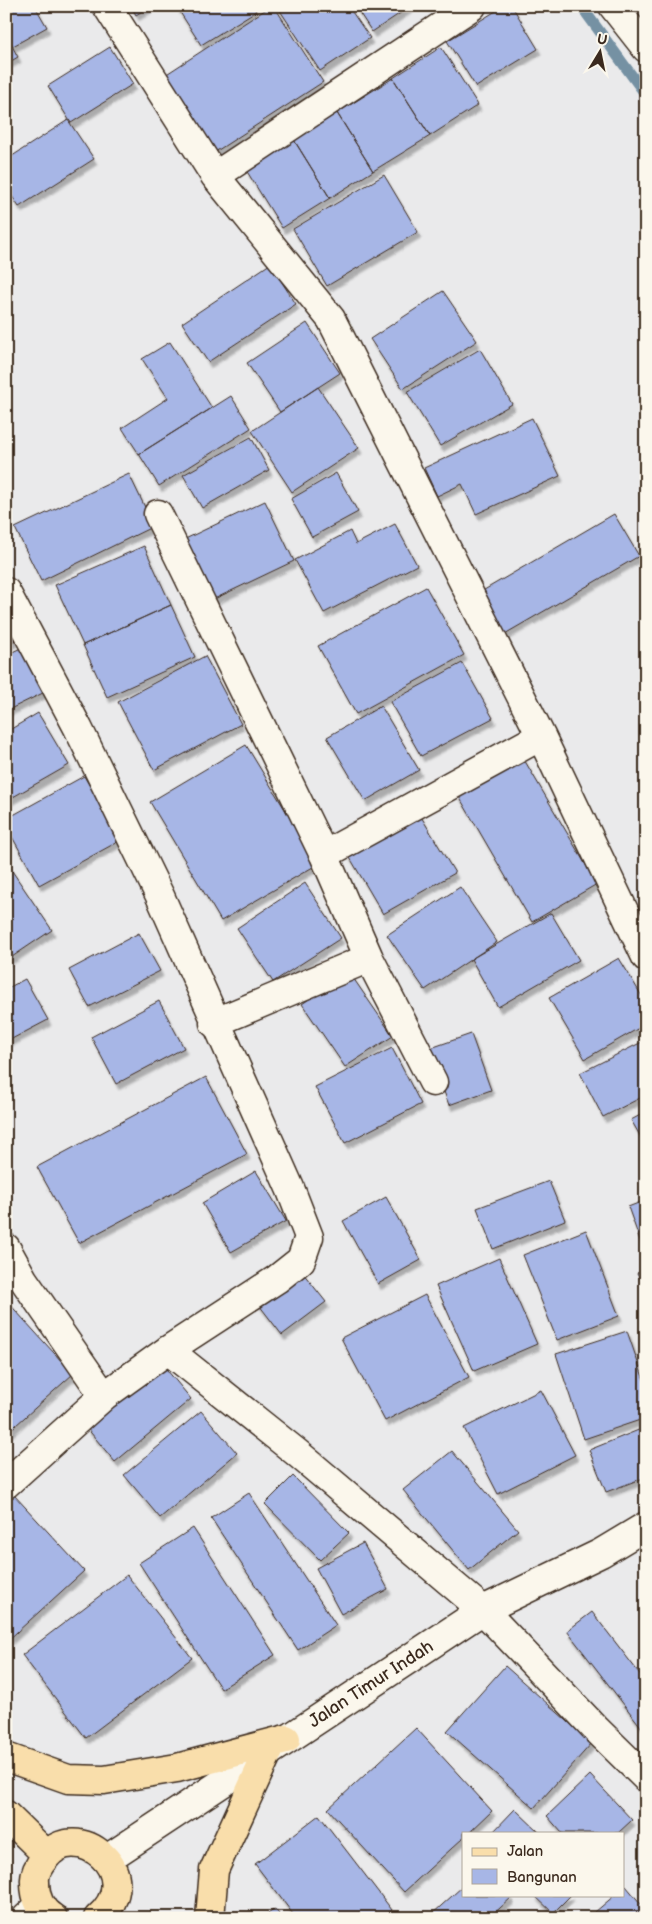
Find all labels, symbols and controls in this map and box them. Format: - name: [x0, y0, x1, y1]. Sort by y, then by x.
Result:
- north arrow: [574, 28, 624, 78]
- text: U: [596, 30, 609, 49]
- street label: Jalan Timur Indah: [305, 1636, 437, 1732]
- legend: [462, 1832, 624, 1896]
- text: Jalan: [507, 1842, 543, 1861]
- text: Bangunan: [507, 1868, 577, 1887]

